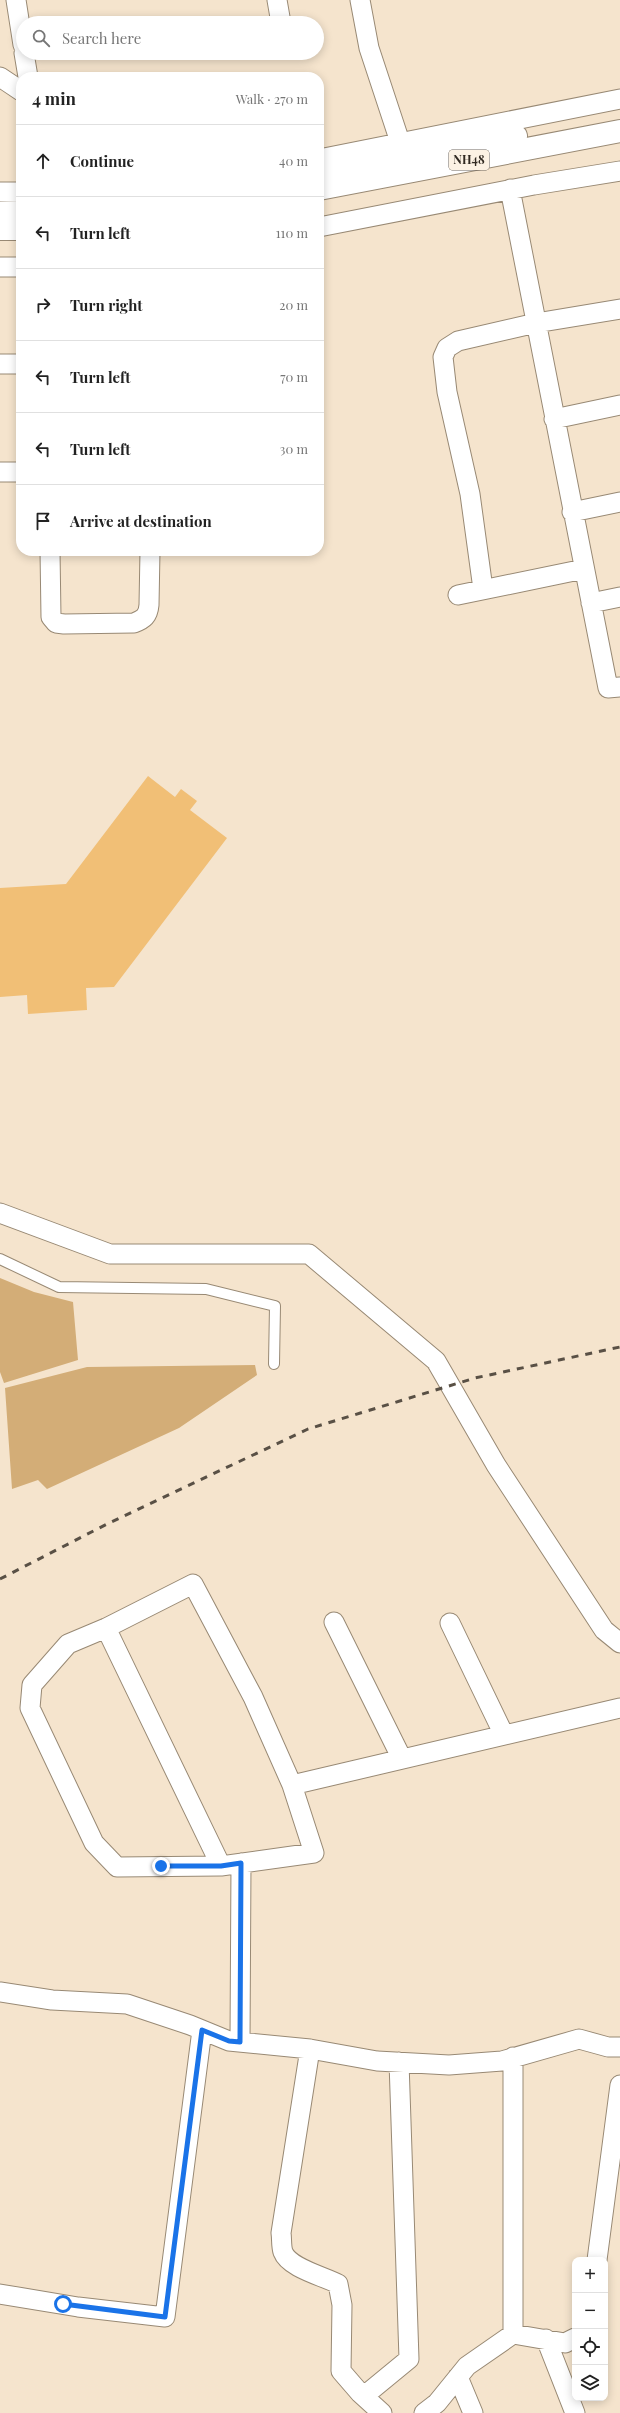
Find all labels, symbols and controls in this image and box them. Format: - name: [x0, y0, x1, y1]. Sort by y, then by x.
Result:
- search box: [16, 16, 324, 60]
- icon: search: [30, 27, 52, 49]
- text: Search here: [62, 28, 141, 48]
- text: 4 min: [32, 87, 76, 109]
- text: Walk · 270 m: [236, 90, 308, 107]
- icon: ahead: [32, 150, 54, 172]
- road number: NH48: [449, 150, 489, 170]
- text: Continue: [70, 151, 134, 171]
- text: 40 m: [279, 152, 308, 169]
- icon: left: [32, 222, 54, 244]
- text: Turn left: [70, 223, 131, 243]
- text: 110 m: [276, 224, 308, 241]
- icon: right: [32, 294, 54, 316]
- text: Turn right: [70, 295, 143, 315]
- text: 20 m: [279, 296, 308, 313]
- icon: left: [32, 366, 54, 388]
- text: Turn left: [70, 367, 131, 387]
- text: 70 m: [280, 368, 308, 385]
- icon: left: [32, 438, 54, 460]
- text: Turn left: [70, 439, 131, 459]
- text: 30 m: [280, 440, 308, 457]
- icon: arrive: [32, 510, 54, 532]
- text: Arrive at destination: [70, 511, 212, 531]
- route end: [152, 1857, 170, 1875]
- map controls: [572, 2257, 608, 2401]
- button: +: [572, 2257, 608, 2293]
- button: −: [572, 2293, 608, 2329]
- route start: [54, 2295, 72, 2313]
- button: locate: [572, 2329, 608, 2365]
- button: layers: [572, 2365, 608, 2401]

